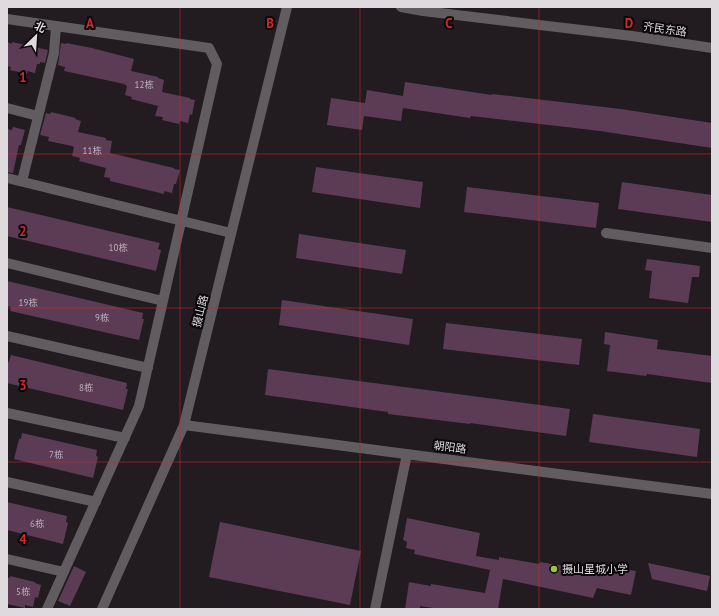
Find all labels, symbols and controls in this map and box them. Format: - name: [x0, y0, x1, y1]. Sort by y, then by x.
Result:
- text: A: [86, 15, 94, 32]
- text: B: [266, 15, 274, 32]
- text: C: [445, 15, 453, 32]
- text: D: [625, 15, 633, 32]
- north arrow: [16, 16, 56, 56]
- text: 北: [32, 18, 48, 36]
- street label: 齐民东路: [642, 19, 688, 39]
- text: 1: [19, 69, 27, 86]
- house number: 12栋: [135, 79, 153, 90]
- house number: 11栋: [83, 145, 101, 156]
- text: 2: [19, 223, 27, 240]
- house number: 10栋: [109, 242, 127, 253]
- street label: 摄山路: [189, 293, 211, 329]
- house number: 19栋: [19, 297, 37, 308]
- house number: 9栋: [95, 312, 109, 323]
- text: 3: [19, 377, 27, 394]
- house number: 8栋: [79, 382, 93, 393]
- street label: 朝阳路: [433, 438, 467, 456]
- house number: 7栋: [49, 449, 63, 460]
- house number: 6栋: [30, 518, 44, 529]
- text: 4: [19, 531, 27, 548]
- place label: 摄山星城小学: [562, 562, 628, 576]
- marker: 摄山星城小学: [549, 564, 559, 574]
- house number: 5栋: [16, 586, 30, 597]

